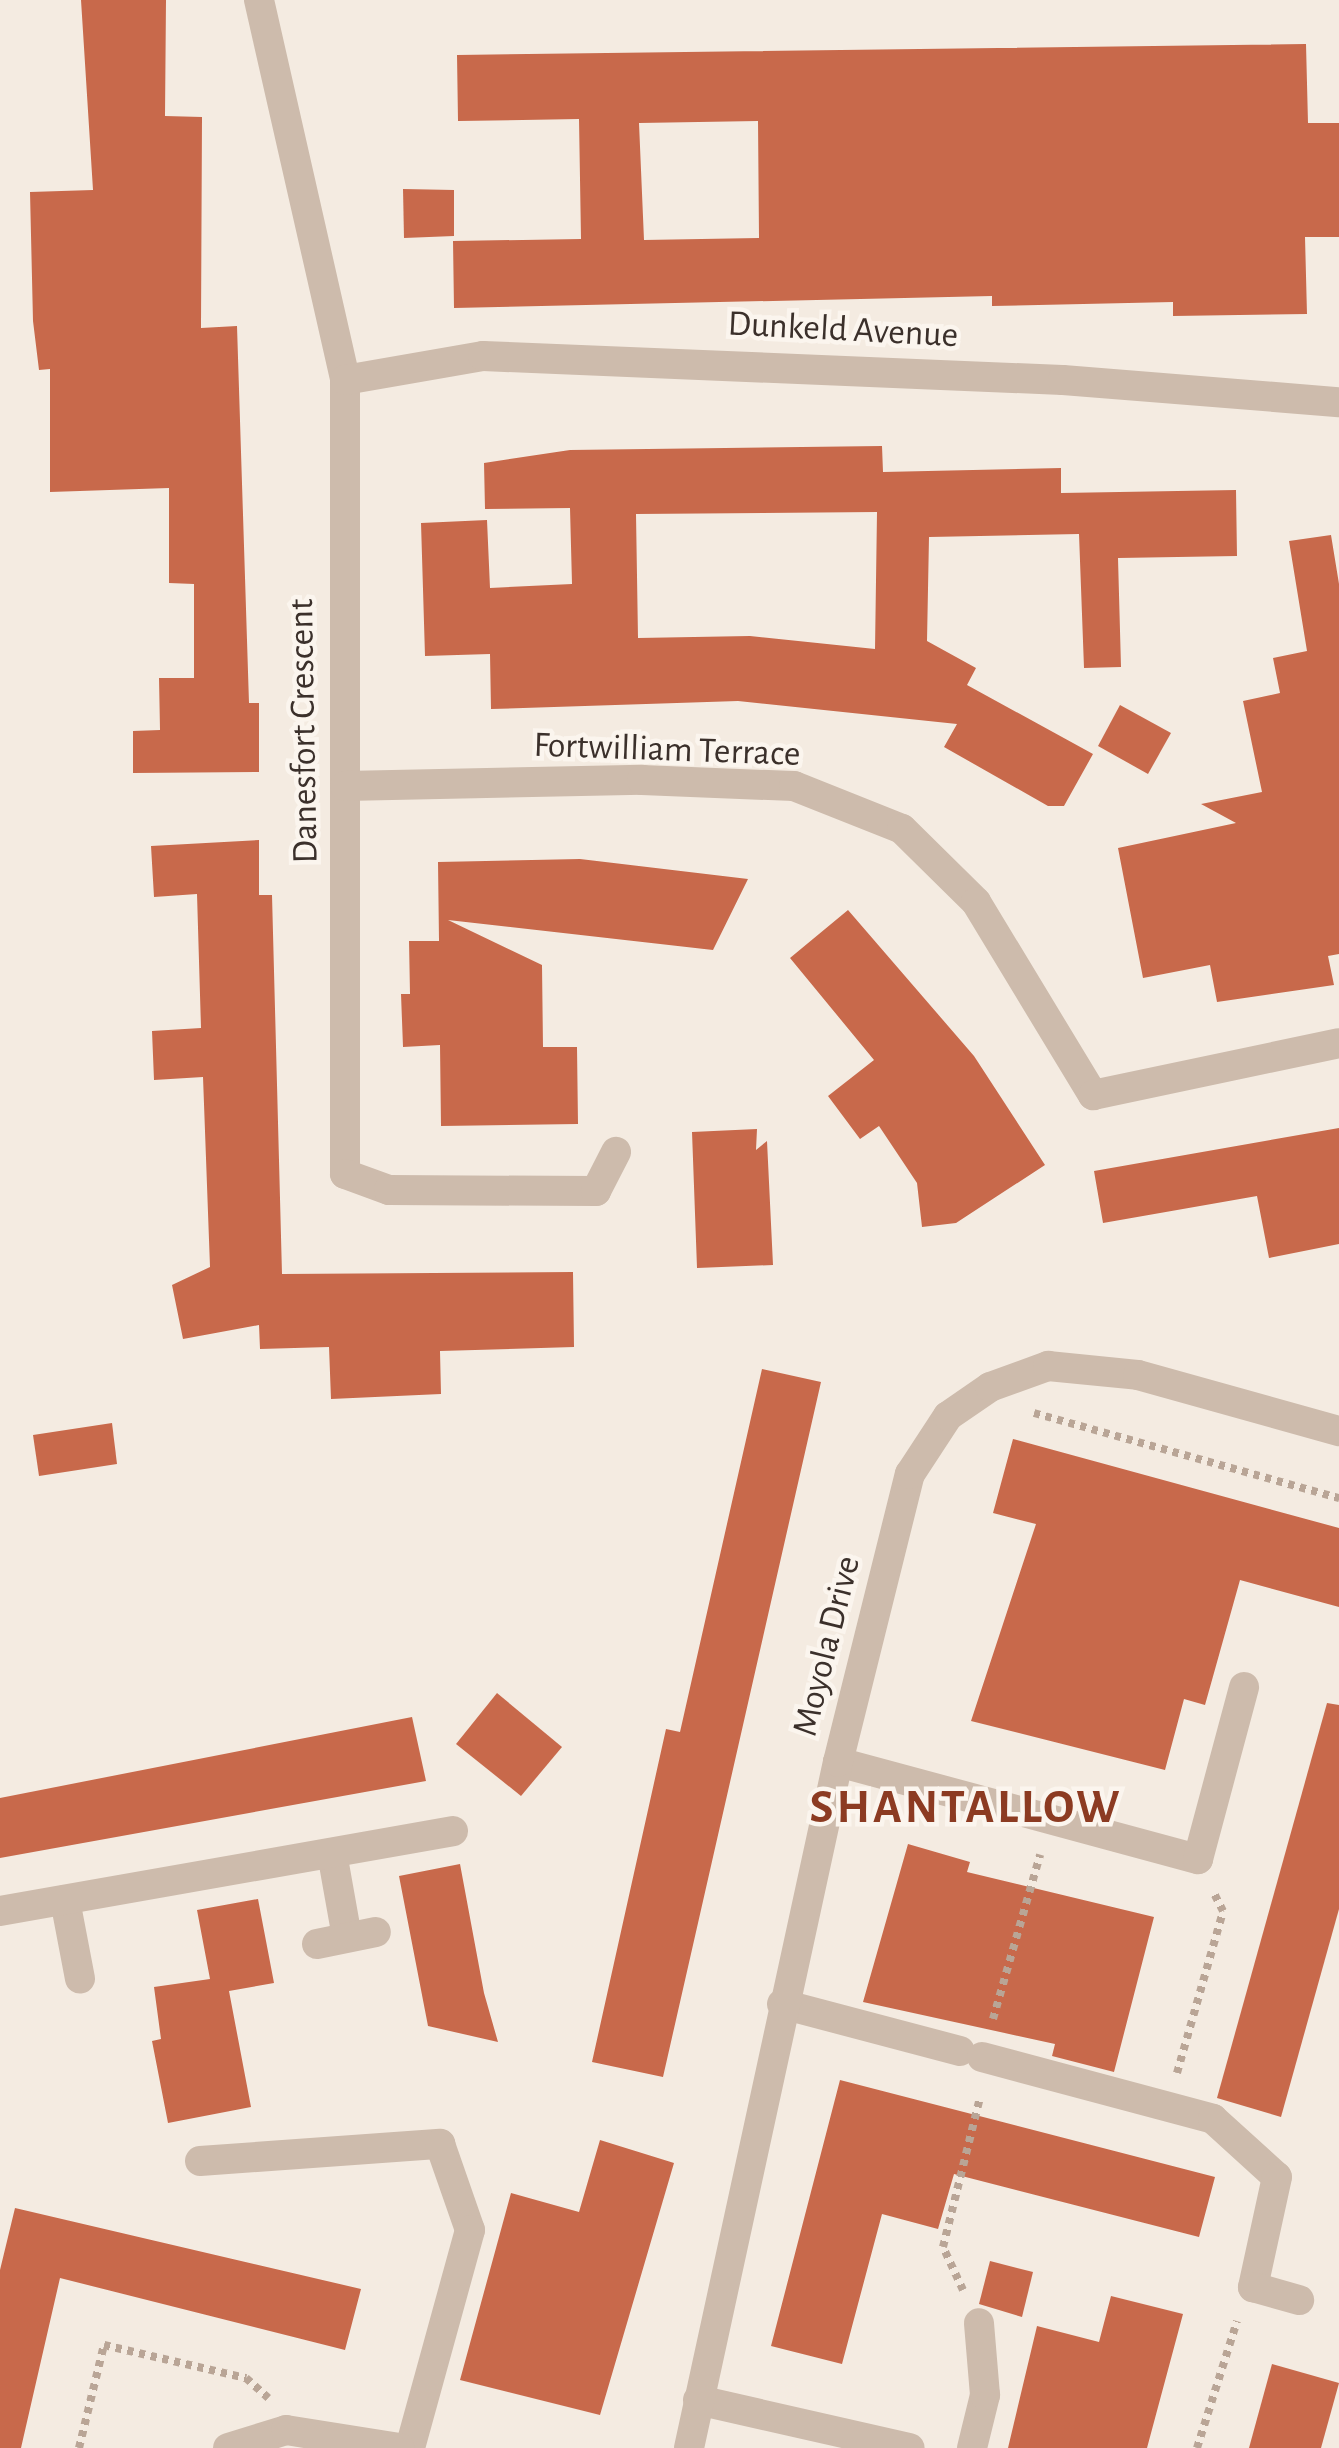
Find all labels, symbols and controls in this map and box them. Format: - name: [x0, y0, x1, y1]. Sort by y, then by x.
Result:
- street label: Dunkeld Avenue: [727, 302, 959, 358]
- street label: Danesfort Crescent: [280, 598, 328, 864]
- street label: Fortwilliam Terrace: [533, 724, 801, 776]
- street label: Moyola Drive: [784, 1552, 870, 1740]
- district label: SHANTALLOW: [810, 1780, 1122, 1838]

